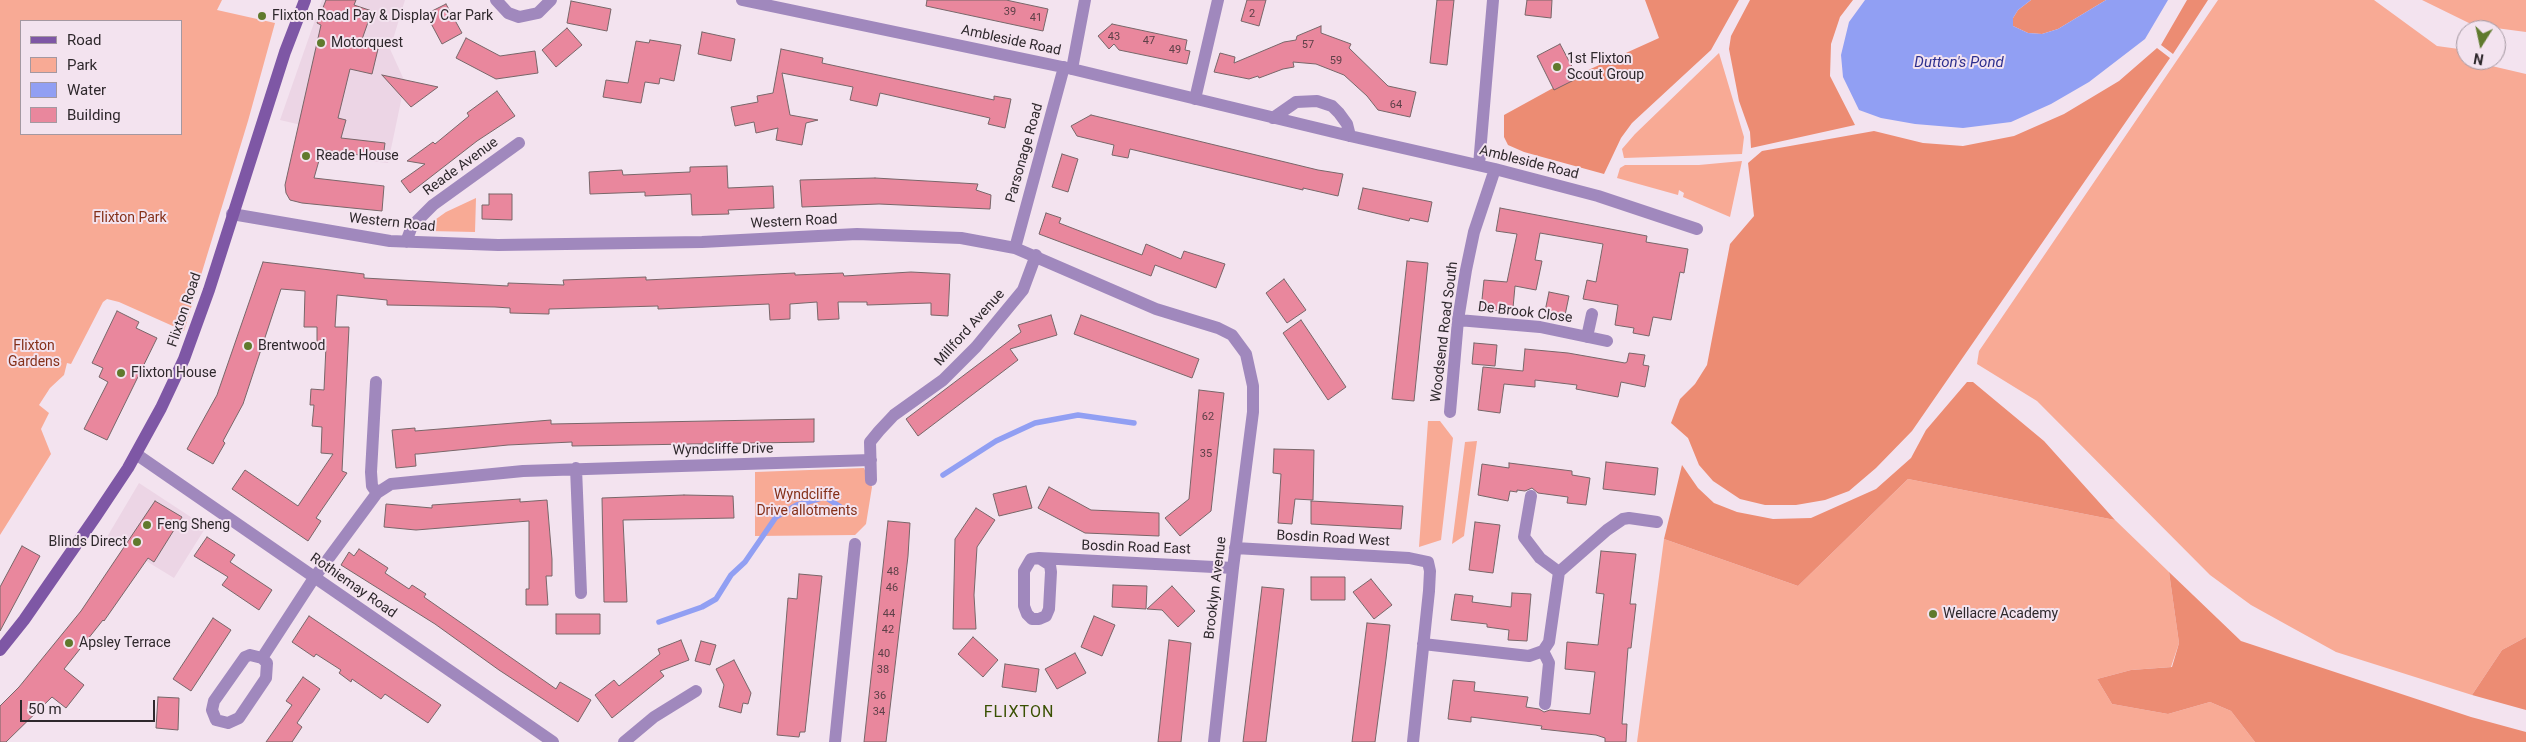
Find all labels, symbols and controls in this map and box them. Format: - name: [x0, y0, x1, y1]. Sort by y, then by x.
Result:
- house number: 39: [1004, 5, 1016, 19]
- house number: 2: [1249, 7, 1255, 21]
- place label: Flixton Road Pay & Display Car Park: [272, 8, 493, 24]
- marker: Flixton Road Pay & Display Car Park: [256, 10, 268, 22]
- house number: 41: [1030, 11, 1042, 25]
- legend: [20, 20, 182, 135]
- north arrow: [2456, 20, 2506, 70]
- street label: Ambleside Road: [960, 22, 1062, 60]
- house number: 43: [1108, 30, 1120, 44]
- text: Road: [67, 31, 101, 49]
- house number: 47: [1143, 34, 1155, 48]
- place label: Motorquest: [331, 35, 403, 51]
- marker: Motorquest: [315, 37, 327, 49]
- house number: 57: [1302, 38, 1314, 52]
- house number: 49: [1169, 43, 1181, 57]
- text: N: [2472, 50, 2485, 68]
- place label: 1st Flixton Scout Group: [1567, 51, 1644, 84]
- house number: 59: [1330, 54, 1342, 68]
- water label: Dutton's Pond: [1914, 54, 2004, 72]
- text: Park: [67, 56, 97, 74]
- marker: 1st Flixton Scout Group: [1551, 61, 1563, 73]
- text: Water: [67, 81, 106, 99]
- house number: 64: [1390, 98, 1402, 112]
- street label: Parsonage Road: [1003, 101, 1047, 205]
- text: Building: [67, 106, 121, 124]
- street label: Reade Avenue: [420, 134, 502, 200]
- street label: Ambleside Road: [1478, 143, 1580, 183]
- place label: Reade House: [316, 148, 399, 164]
- marker: Reade House: [300, 150, 312, 162]
- park label: Flixton Park: [93, 210, 167, 226]
- street label: Western Road: [348, 210, 436, 236]
- street label: Western Road: [750, 211, 838, 233]
- street label: Woodsend Road South: [1428, 261, 1462, 403]
- street label: Flixton Road: [164, 271, 206, 349]
- street label: Millford Avenue: [931, 286, 1009, 370]
- street label: De Brook Close: [1477, 299, 1573, 327]
- park label: Flixton Gardens: [8, 338, 60, 371]
- place label: Brentwood: [258, 338, 325, 354]
- marker: Brentwood: [242, 340, 254, 352]
- place label: Flixton House: [131, 365, 216, 381]
- marker: Flixton House: [115, 367, 127, 379]
- house number: 62: [1202, 410, 1214, 424]
- street label: Wyndcliffe Drive: [672, 441, 774, 459]
- house number: 35: [1200, 447, 1212, 461]
- park label: Wyndcliffe Drive allotments: [756, 487, 858, 520]
- place label: Feng Sheng: [157, 517, 230, 533]
- marker: Feng Sheng: [141, 519, 153, 531]
- street label: Bosdin Road West: [1276, 528, 1390, 550]
- place label: Blinds Direct: [49, 534, 127, 550]
- marker: Blinds Direct: [131, 536, 143, 548]
- street label: Brooklyn Avenue: [1201, 536, 1231, 640]
- street label: Bosdin Road East: [1081, 538, 1191, 558]
- street label: Rothiemay Road: [307, 550, 399, 622]
- house number: 48: [887, 565, 899, 579]
- house number: 46: [886, 581, 898, 595]
- place label: Wellacre Academy: [1943, 606, 2058, 622]
- house number: 44: [883, 607, 895, 621]
- marker: Wellacre Academy: [1927, 608, 1939, 620]
- house number: 42: [882, 623, 894, 637]
- place label: Apsley Terrace: [79, 635, 171, 651]
- marker: Apsley Terrace: [63, 637, 75, 649]
- house number: 40: [878, 647, 890, 661]
- house number: 38: [877, 663, 889, 677]
- house number: 36: [874, 689, 886, 703]
- scale bar: [22, 690, 158, 722]
- text: 50 m: [28, 700, 62, 718]
- district label: FLIXTON: [983, 703, 1055, 723]
- house number: 34: [873, 705, 885, 719]

